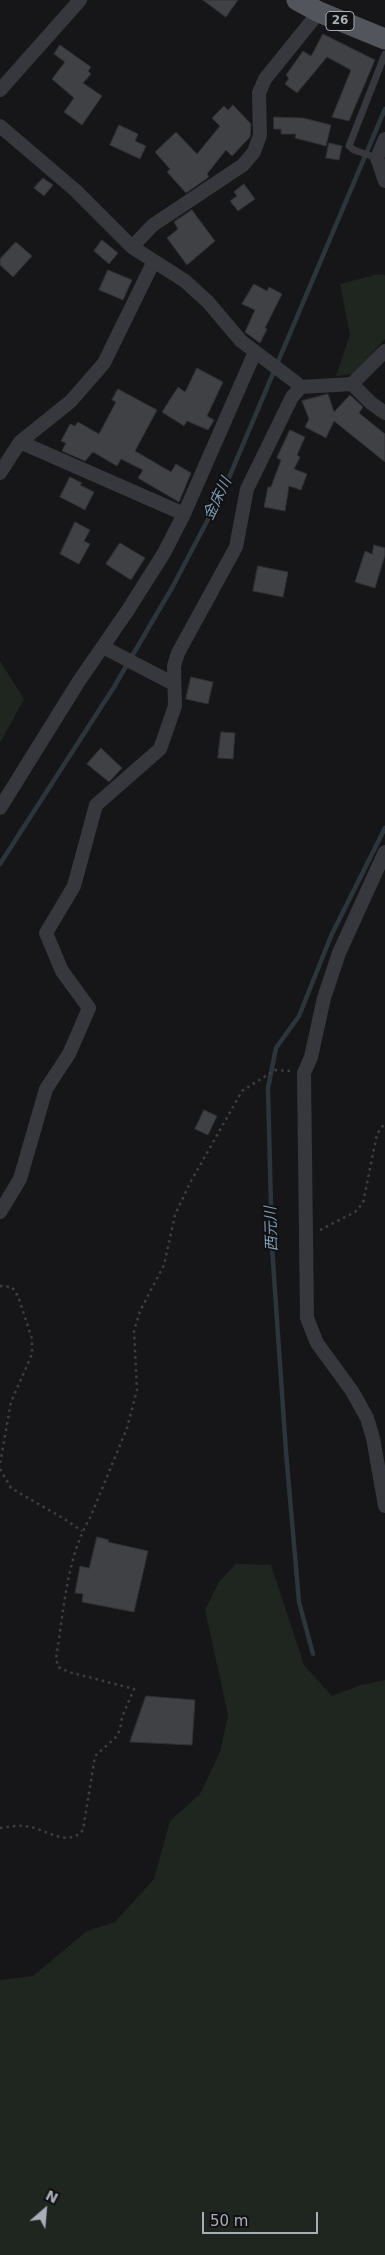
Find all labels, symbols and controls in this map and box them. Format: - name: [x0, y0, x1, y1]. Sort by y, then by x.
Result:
- road number: 26: [326, 12, 354, 30]
- water label: 金床川: [200, 475, 236, 523]
- water label: 西元川: [262, 1206, 282, 1252]
- north arrow: [20, 2185, 70, 2235]
- text: N: [43, 2187, 61, 2206]
- scale bar: [205, 2202, 321, 2234]
- text: 50 m: [210, 2212, 248, 2230]

